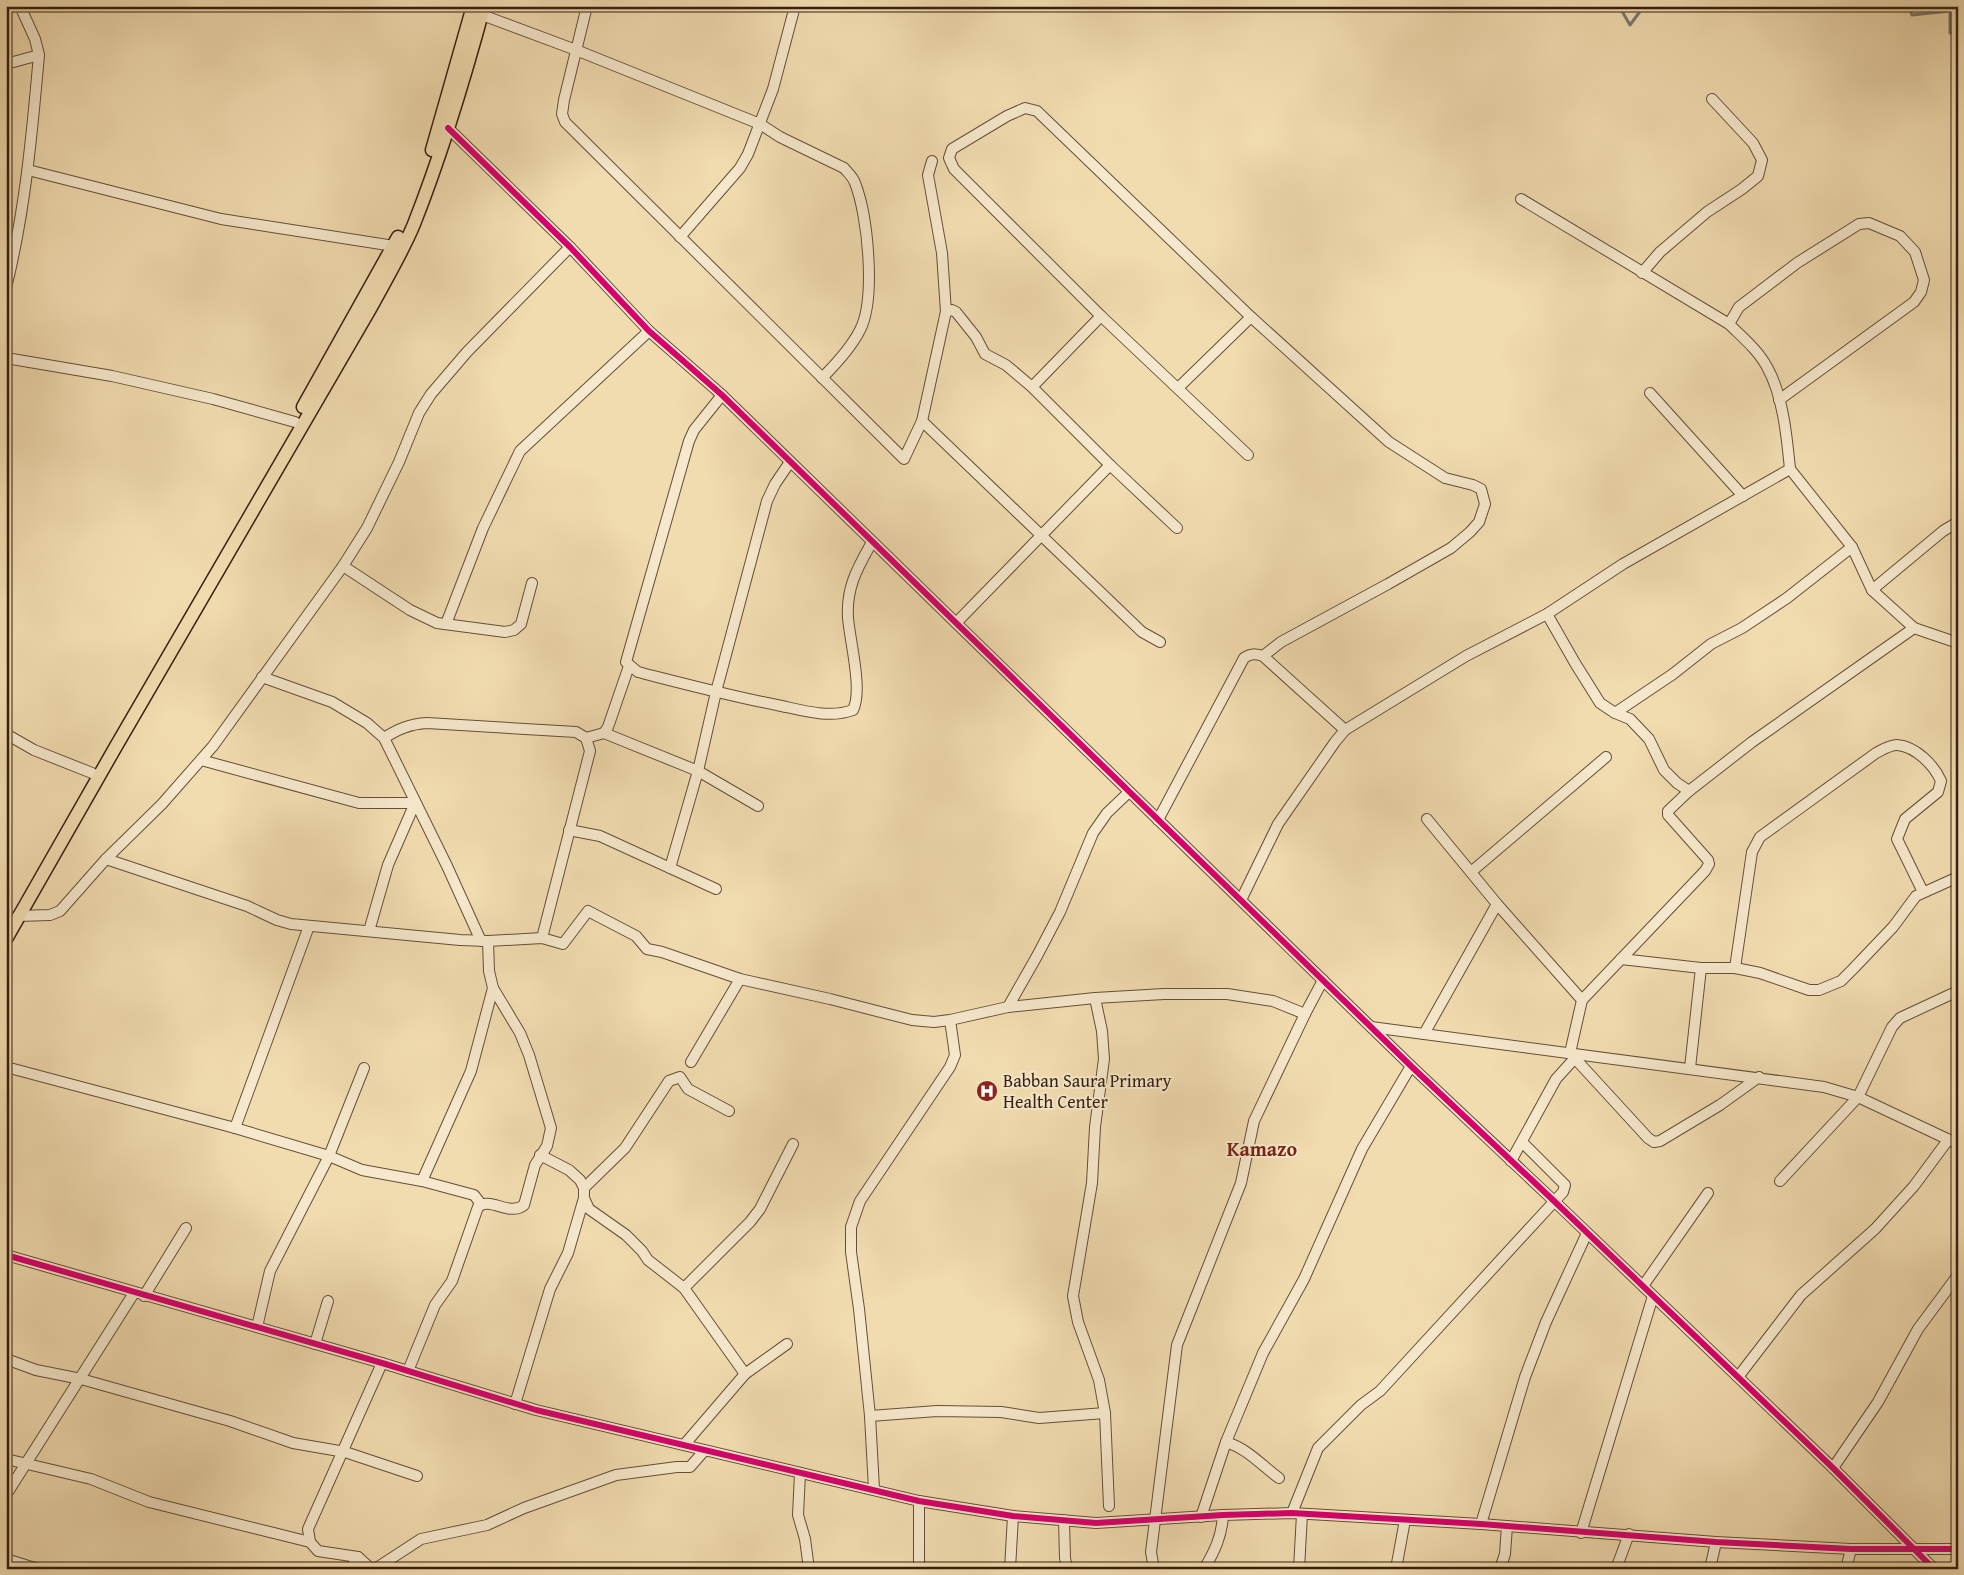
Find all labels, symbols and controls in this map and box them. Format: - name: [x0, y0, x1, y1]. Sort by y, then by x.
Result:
- place label: Babban Saura Primary Health Center: [1003, 1067, 1171, 1115]
- hospital icon: Babban Saura Primary Health Center: [975, 1079, 999, 1103]
- district label: Kamazo: [1227, 1134, 1298, 1163]

